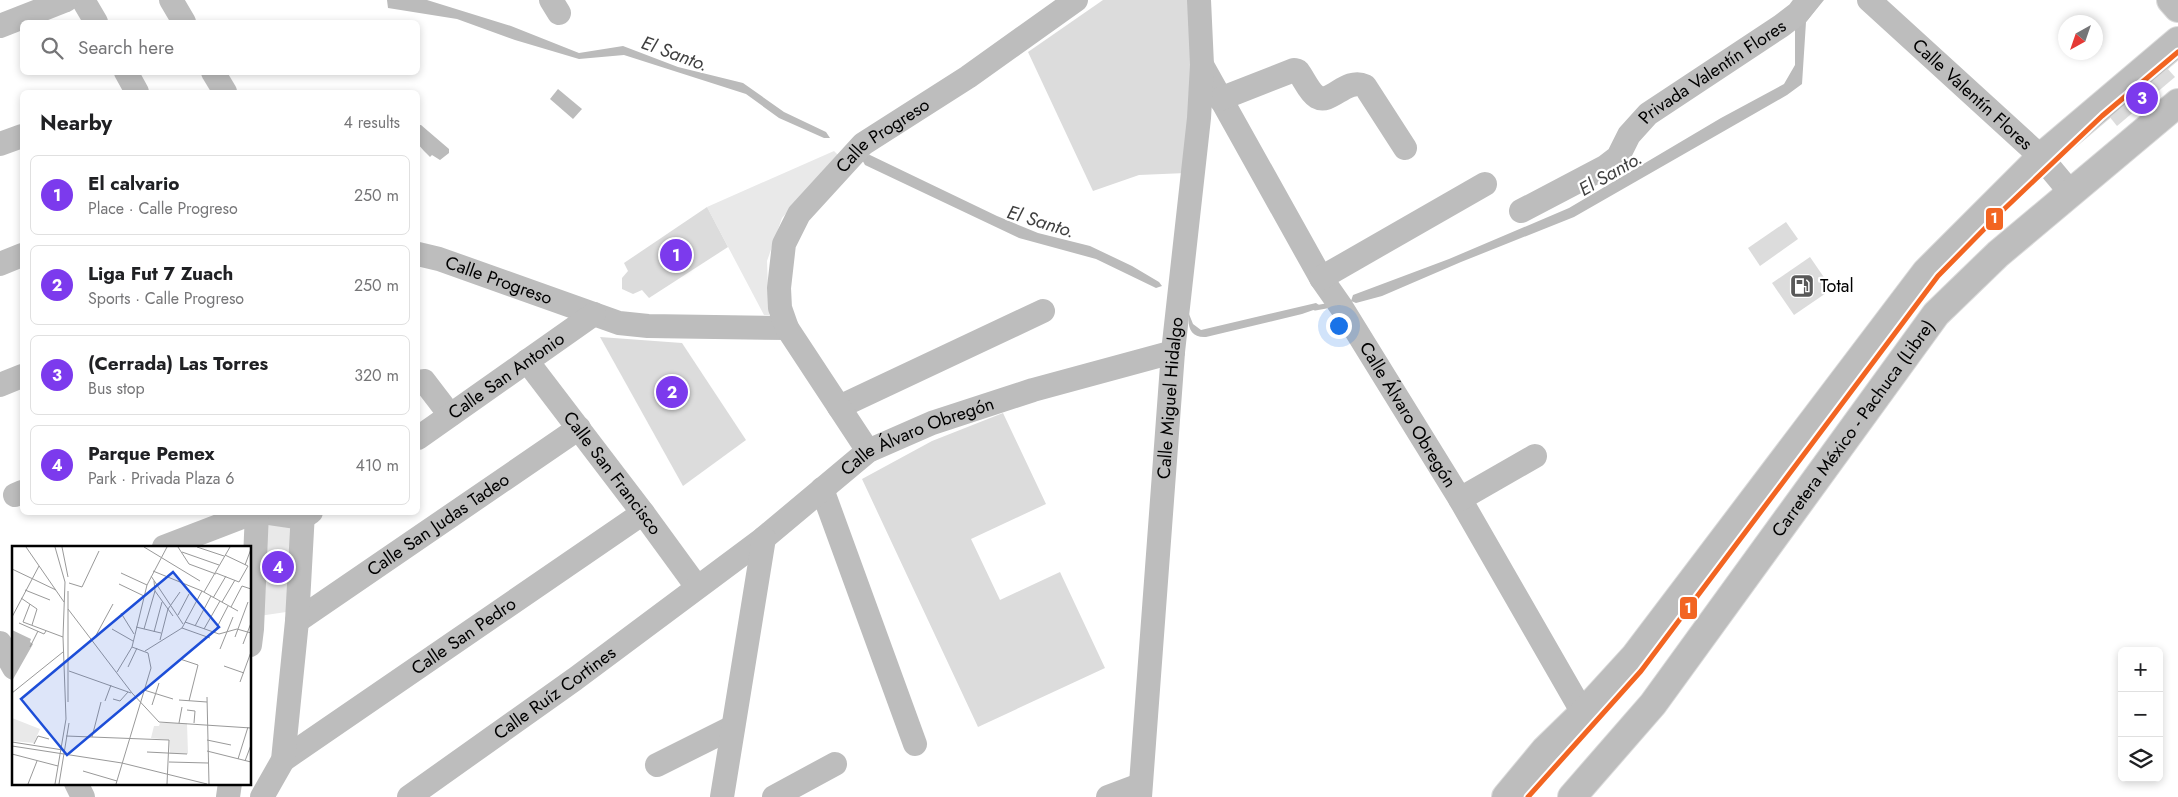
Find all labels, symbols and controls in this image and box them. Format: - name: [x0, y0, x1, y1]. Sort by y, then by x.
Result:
- street label: Privada Valentín Flores: [1632, 13, 1791, 130]
- north arrow: [2058, 15, 2103, 60]
- search box: [20, 20, 420, 75]
- water label: El Santo.: [638, 29, 712, 78]
- street label: Calle Valentín Flores: [1906, 33, 2038, 156]
- icon: search: [38, 34, 66, 62]
- text: Search here: [78, 34, 174, 61]
- pin: 3: [2126, 79, 2158, 117]
- street label: Calle Progreso: [830, 92, 935, 179]
- text: Nearby: [40, 108, 112, 138]
- text: 4 results: [344, 111, 400, 134]
- water label: El Santo.: [1573, 144, 1647, 202]
- text: El calvario: [88, 170, 180, 197]
- text: 1: [53, 184, 61, 207]
- text: 250 m: [354, 184, 399, 207]
- text: Place · Calle Progreso: [88, 197, 238, 220]
- water label: El Santo.: [1004, 198, 1078, 245]
- line badge: 1: [1985, 207, 2004, 231]
- text: 1: [1990, 208, 1998, 228]
- pin: 1: [660, 236, 692, 274]
- street label: Calle Progreso: [442, 249, 556, 311]
- text: Liga Fut 7 Zuach: [88, 260, 233, 287]
- fuel station icon: Total: [1789, 273, 1815, 299]
- place label: Total: [1820, 273, 1854, 299]
- text: 2: [52, 274, 62, 297]
- text: 250 m: [354, 274, 399, 297]
- text: Sports · Calle Progreso: [88, 287, 244, 310]
- your location: [1326, 313, 1352, 339]
- street label: Carretera México - Pachuca (Libre): [1765, 314, 1941, 542]
- street label: Calle Miguel Hidalgo: [1151, 316, 1190, 480]
- street label: Calle San Antonio: [443, 326, 570, 426]
- street label: Calle Álvaro Obregón: [1353, 337, 1463, 493]
- text: (Cerrada) Las Torres: [88, 350, 268, 377]
- text: 3: [52, 364, 62, 387]
- text: 320 m: [354, 364, 399, 387]
- pin: 2: [656, 373, 688, 411]
- text: Bus stop: [88, 377, 145, 400]
- street label: Calle Álvaro Obregón: [835, 391, 997, 482]
- street label: Calle San Francisco: [557, 406, 668, 541]
- text: Parque Pemex: [88, 440, 215, 467]
- text: 4: [51, 454, 63, 477]
- text: 410 m: [356, 454, 399, 477]
- street label: Calle San Judas Tadeo: [362, 466, 515, 582]
- text: Park · Privada Plaza 6: [88, 467, 235, 490]
- inset map: [12, 546, 251, 784]
- pin: 4: [262, 548, 294, 586]
- street label: Calle San Pedro: [406, 591, 521, 681]
- line badge: 1: [1679, 596, 1698, 620]
- text: 1: [1684, 598, 1692, 618]
- street label: Calle Ruíz Cortines: [488, 640, 621, 746]
- map controls: [2118, 647, 2163, 782]
- button: +: [2118, 647, 2163, 692]
- button: −: [2118, 692, 2163, 737]
- button: layers: [2118, 737, 2163, 782]

